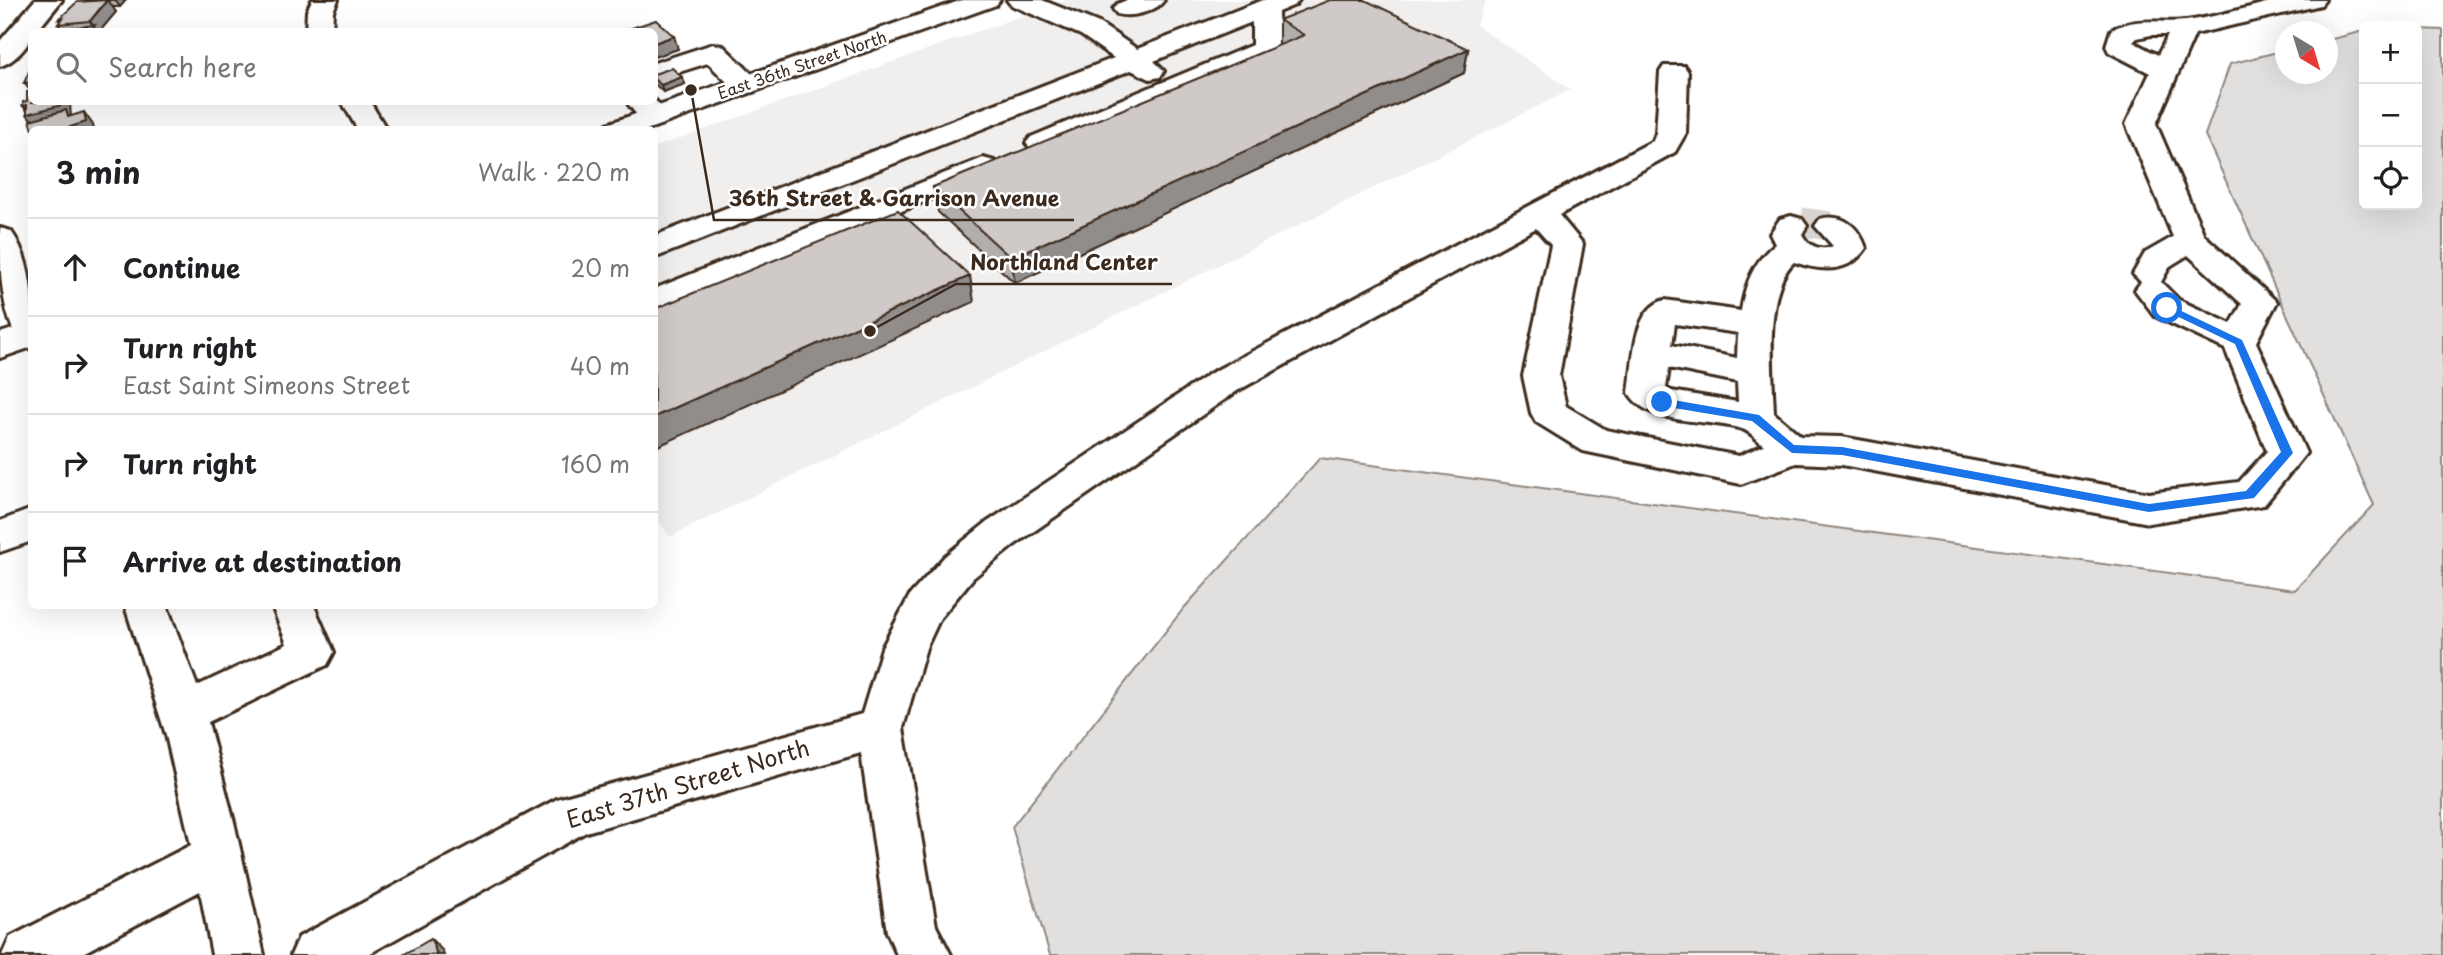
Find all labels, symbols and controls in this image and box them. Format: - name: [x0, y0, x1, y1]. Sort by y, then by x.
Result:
- north arrow: [2275, 21, 2338, 84]
- map controls: [2359, 21, 2422, 210]
- button: +: [2359, 21, 2422, 84]
- street label: East 36th Street North: [714, 24, 889, 104]
- search box: [28, 28, 658, 105]
- text: Search here: [108, 47, 257, 86]
- icon: search: [52, 48, 90, 86]
- button: −: [2359, 84, 2422, 147]
- button: locate: [2359, 147, 2422, 210]
- text: 3 min: [56, 149, 141, 194]
- text: Walk · 220 m: [478, 154, 630, 189]
- callout: 36th Street & Garrison Avenue: [714, 178, 1074, 220]
- text: 36th Street & Garrison Avenue: [729, 181, 1059, 213]
- callout: Northland Center: [956, 242, 1172, 284]
- text: Northland Center: [970, 245, 1158, 277]
- icon: ahead: [56, 248, 94, 286]
- text: Continue: [123, 248, 240, 287]
- text: 20 m: [571, 250, 630, 285]
- route start: [2151, 292, 2182, 323]
- text: Turn right: [123, 328, 257, 367]
- icon: right: [56, 346, 94, 384]
- text: 40 m: [570, 348, 630, 383]
- text: East Saint Simeons Street: [123, 367, 410, 402]
- route end: [1646, 386, 1677, 417]
- icon: right: [56, 444, 94, 482]
- text: Turn right: [123, 444, 257, 483]
- text: 160 m: [561, 446, 630, 481]
- icon: arrive: [56, 542, 94, 580]
- text: Arrive at destination: [123, 542, 402, 581]
- street label: East 37th Street North: [562, 729, 813, 836]

